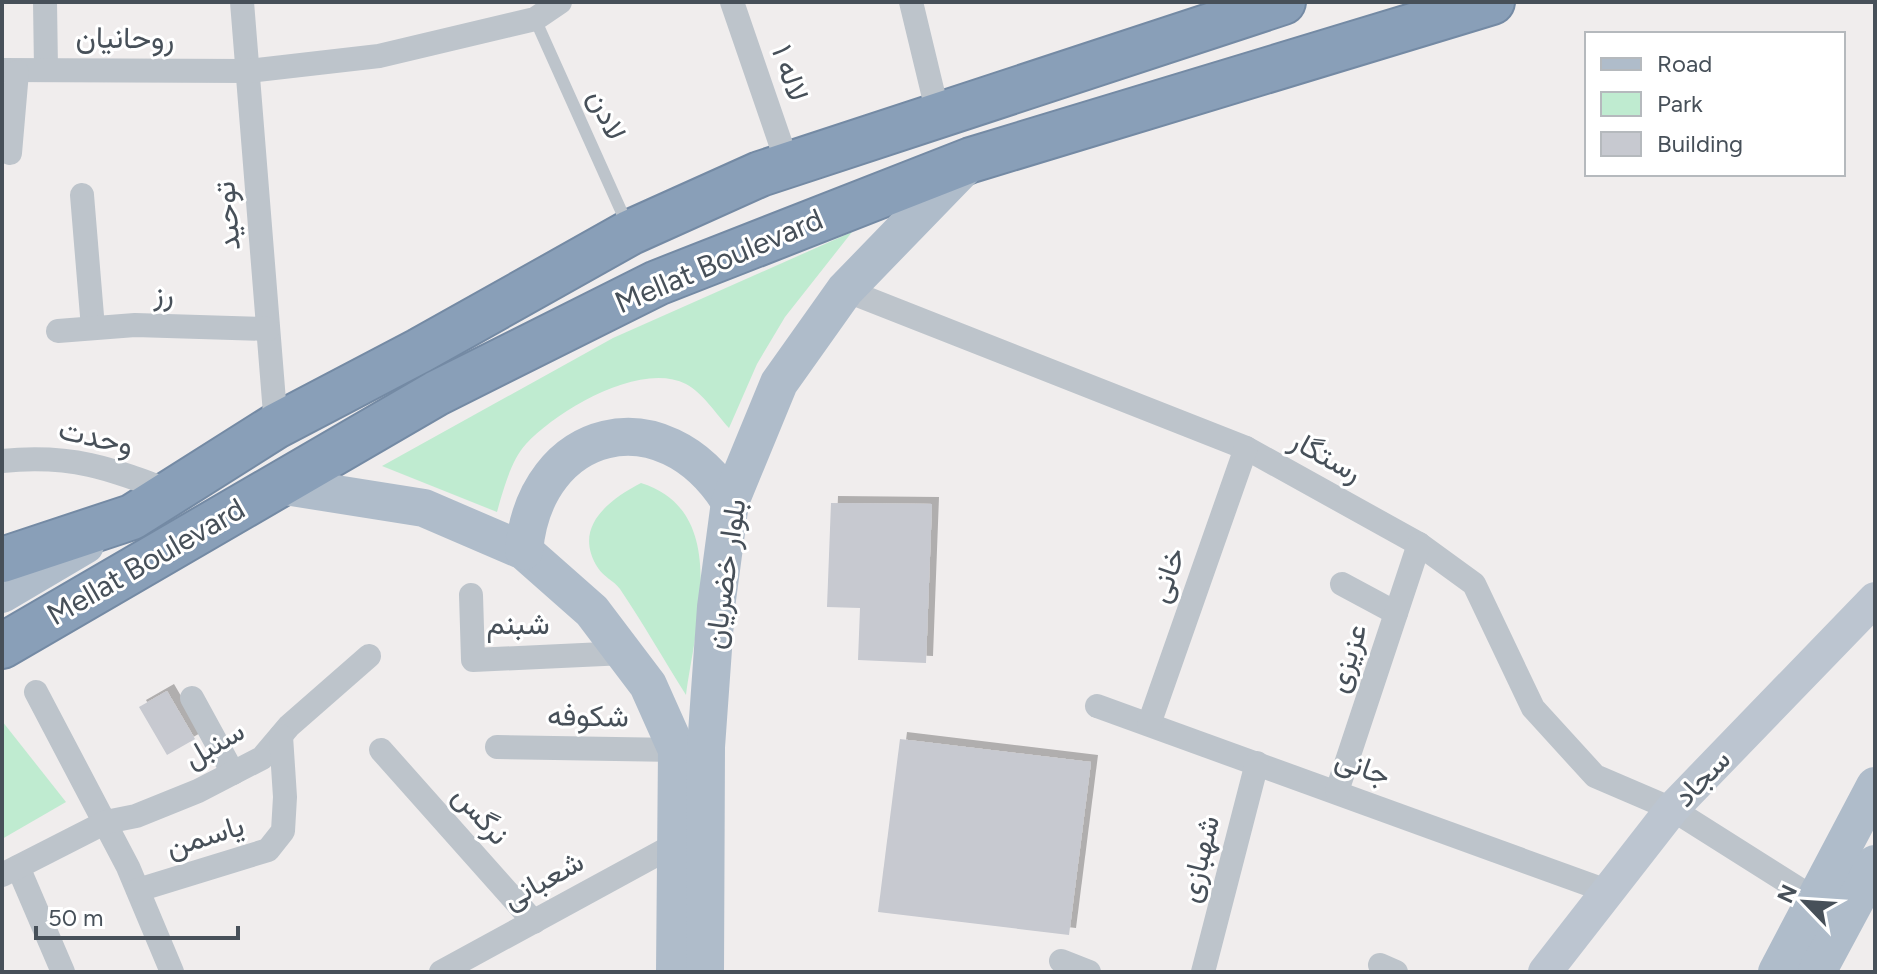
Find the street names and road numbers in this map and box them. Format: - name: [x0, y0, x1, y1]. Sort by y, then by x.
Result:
- street label: روحانیان: [75, 18, 175, 57]
- street label: لاله ۱: [764, 40, 817, 106]
- street label: لادن: [580, 84, 635, 146]
- street label: توحید: [205, 180, 248, 252]
- street label: Mellat Boulevard: [609, 200, 828, 321]
- street label: رز: [152, 275, 175, 312]
- street label: وحدت: [55, 410, 137, 463]
- street label: رستگار: [1283, 420, 1369, 490]
- street label: Mellat Boulevard: [40, 490, 251, 633]
- street label: بلوار خضریان: [696, 496, 753, 651]
- street label: خانی: [1140, 542, 1193, 607]
- street label: شبنم: [486, 605, 550, 643]
- street label: عزیزی: [1318, 619, 1375, 697]
- street label: شکوفه: [547, 696, 629, 735]
- street label: سنبل: [177, 711, 251, 776]
- street label: جانی: [1331, 740, 1396, 793]
- street label: سجاد: [1665, 741, 1738, 814]
- street label: نرگس: [445, 777, 518, 852]
- street label: یاسمن: [161, 806, 248, 865]
- street label: شهبازی: [1170, 812, 1227, 906]
- street label: شعبانی: [496, 842, 590, 917]

